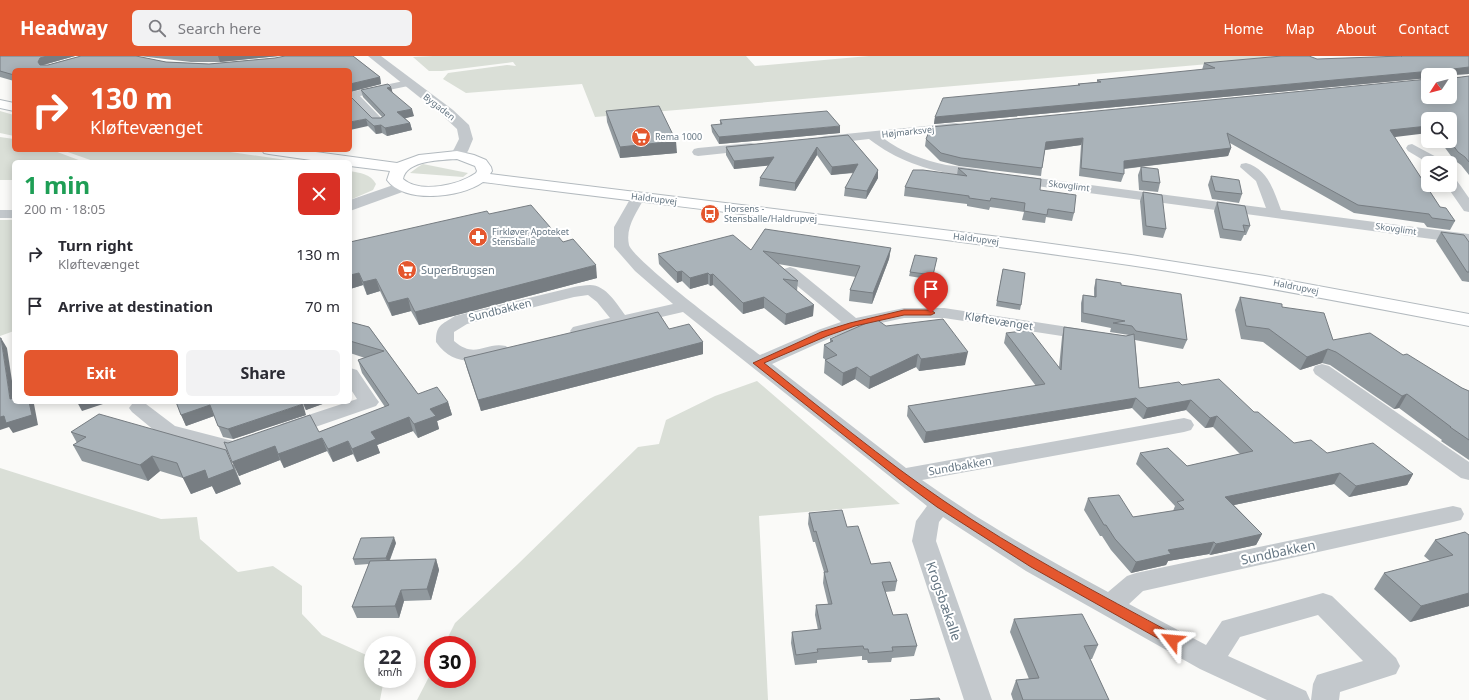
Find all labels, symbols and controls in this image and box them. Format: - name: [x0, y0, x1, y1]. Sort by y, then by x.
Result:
- search box: [132, 10, 412, 46]
- text: Headway: [20, 15, 108, 41]
- icon: search: [146, 17, 168, 39]
- text: Search here: [178, 18, 261, 38]
- text: Home: [1224, 19, 1263, 38]
- text: Map: [1285, 19, 1315, 38]
- text: About: [1337, 19, 1376, 38]
- text: Contact: [1398, 19, 1449, 38]
- north arrow: [1421, 68, 1457, 104]
- map controls: [1421, 68, 1457, 192]
- text: 130 m: [90, 79, 173, 117]
- icon: right: [24, 84, 76, 136]
- street label: Bygaden: [421, 90, 458, 123]
- button: search: [1421, 112, 1457, 148]
- text: Kløftevænget: [90, 115, 203, 139]
- street label: Højmarksvej: [881, 122, 935, 141]
- supermarket icon: Rema 1000: [630, 126, 652, 148]
- place label: Rema 1000: [655, 130, 702, 143]
- button: layers: [1421, 156, 1457, 192]
- text: 1 min: [24, 168, 90, 201]
- button: close: [298, 173, 340, 215]
- street label: Skovglimt: [1048, 177, 1091, 195]
- street label: Haldrupvej: [630, 189, 678, 208]
- text: 200 m · 18:05: [24, 200, 105, 218]
- place label: Horsens - Stensballe/Haldrupvej: [724, 202, 817, 225]
- bus stop icon: Horsens - Stensballe/Haldrupvej: [699, 203, 721, 225]
- street label: Skovglimt: [1375, 219, 1418, 238]
- place label: Firkløver Apoteket Stensballe: [492, 225, 570, 248]
- pharmacy icon: Firkløver Apoteket Stensballe: [467, 226, 489, 248]
- street label: Haldrupvej: [952, 229, 1000, 248]
- text: Turn right: [58, 235, 133, 255]
- icon: right: [24, 243, 46, 265]
- text: 130 m: [296, 244, 340, 264]
- text: Kløftevænget: [58, 255, 139, 273]
- supermarket icon: SuperBrugsen: [396, 259, 418, 281]
- place label: SuperBrugsen: [421, 262, 495, 277]
- pin: [914, 272, 948, 313]
- street label: Haldrupvej: [1272, 276, 1320, 297]
- icon: arrive: [920, 278, 942, 300]
- street label: Sundbakken: [467, 294, 533, 325]
- icon: arrive: [24, 295, 46, 317]
- text: Arrive at destination: [58, 296, 213, 316]
- text: 70 m: [305, 296, 340, 316]
- street label: Kløftevænget: [964, 308, 1034, 333]
- button: Exit: [24, 350, 178, 396]
- button: Share: [186, 350, 340, 396]
- street label: Sundbakken: [927, 453, 993, 478]
- street label: Sundbakken: [1239, 535, 1317, 569]
- street label: Krogsbækalle: [922, 559, 966, 643]
- position arrow: [1151, 619, 1193, 661]
- speed limit sign: 30: [424, 636, 476, 688]
- text: 22: [379, 643, 401, 670]
- text: km/h: [378, 665, 402, 679]

